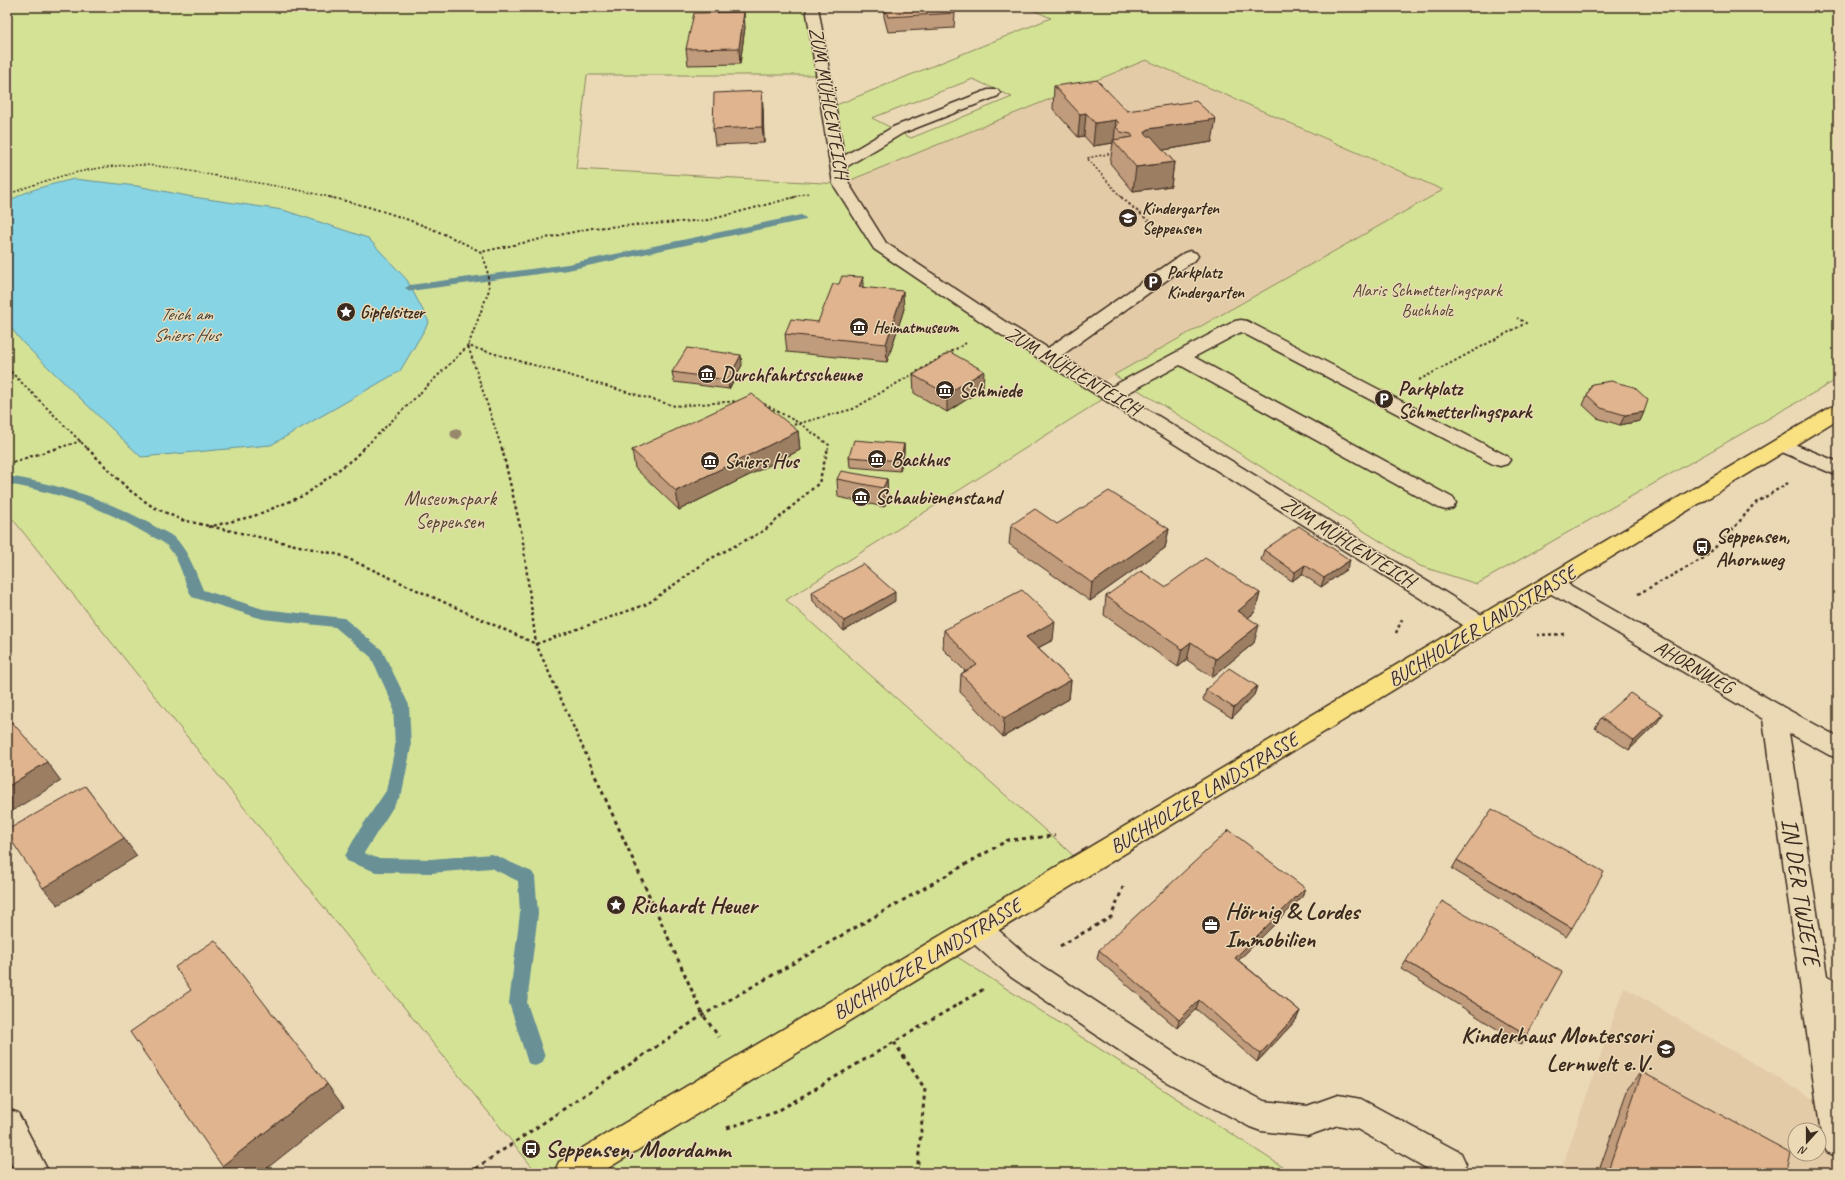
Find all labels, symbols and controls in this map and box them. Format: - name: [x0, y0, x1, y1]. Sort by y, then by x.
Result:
- street label: ZUM MÜHLENTEICH: [803, 25, 855, 184]
- place label: Kindergarten Seppensen: [1142, 198, 1220, 239]
- school or university icon: Kindergarten Seppensen: [1117, 207, 1139, 229]
- place label: Parkplatz Kindergarten: [1167, 262, 1245, 303]
- parking icon: Parkplatz Kindergarten: [1142, 271, 1164, 293]
- park label: Alaris Schmetterlingspark Buchholz: [1352, 280, 1503, 321]
- place icon: Gipfelsitzer: [335, 301, 357, 323]
- place label: Gipfelsitzer: [360, 302, 426, 323]
- water label: Teich am Sniers Hus: [153, 303, 223, 346]
- museum icon: Heimatmuseum: [848, 316, 870, 338]
- place label: Heimatmuseum: [873, 317, 960, 338]
- street label: ZUM MÜHLENTEICH: [1001, 321, 1148, 423]
- place label: Durchfahrtsscheune: [721, 362, 863, 387]
- museum icon: Durchfahrtsscheune: [696, 363, 718, 385]
- place label: Parkplatz Schmetterlingspark: [1398, 376, 1534, 424]
- place label: Schmiede: [959, 378, 1023, 403]
- museum icon: Schmiede: [934, 379, 956, 401]
- parking icon: Parkplatz Schmetterlingspark: [1373, 388, 1395, 410]
- place label: Backhus: [891, 447, 951, 472]
- museum icon: Backhus: [866, 448, 888, 470]
- place label: Sniers Hus: [724, 449, 800, 474]
- museum icon: Sniers Hus: [699, 450, 721, 472]
- place label: Schaubienenstand: [875, 485, 1005, 510]
- park label: Museumspark Seppensen: [404, 486, 498, 534]
- museum icon: Schaubienenstand: [850, 486, 872, 508]
- street label: ZUM MÜHLENTEICH: [1276, 491, 1423, 595]
- place label: Seppensen, Ahornweg: [1716, 524, 1790, 572]
- bus stop icon: Seppensen, Ahornweg: [1691, 536, 1713, 558]
- street label: BUCHHOLZER LANDSTRASSE: [1383, 558, 1583, 692]
- street label: AHORNWEG: [1650, 634, 1740, 701]
- street label: BUCHHOLZER LANDSTRASSE: [1105, 725, 1305, 859]
- street label: IN DER TWIETE: [1775, 816, 1828, 971]
- place label: Richardt Heuer: [630, 890, 759, 920]
- street label: BUCHHOLZER LANDSTRASSE: [828, 891, 1028, 1025]
- place icon: Richardt Heuer: [605, 894, 627, 916]
- place label: Hörnig & Lordes Immobilien: [1225, 896, 1362, 954]
- office icon: Hörnig & Lordes Immobilien: [1200, 914, 1222, 936]
- place label: Kinderhaus Montessori Lernwelt e.V.: [1461, 1020, 1655, 1078]
- school or university icon: Kinderhaus Montessori Lernwelt e.V.: [1655, 1038, 1677, 1060]
- north arrow: [1787, 1122, 1827, 1162]
- place label: Seppensen, Moordamm: [545, 1134, 732, 1164]
- bus stop icon: Seppensen, Moordamm: [520, 1138, 542, 1160]
- text: N: [1796, 1143, 1809, 1159]

